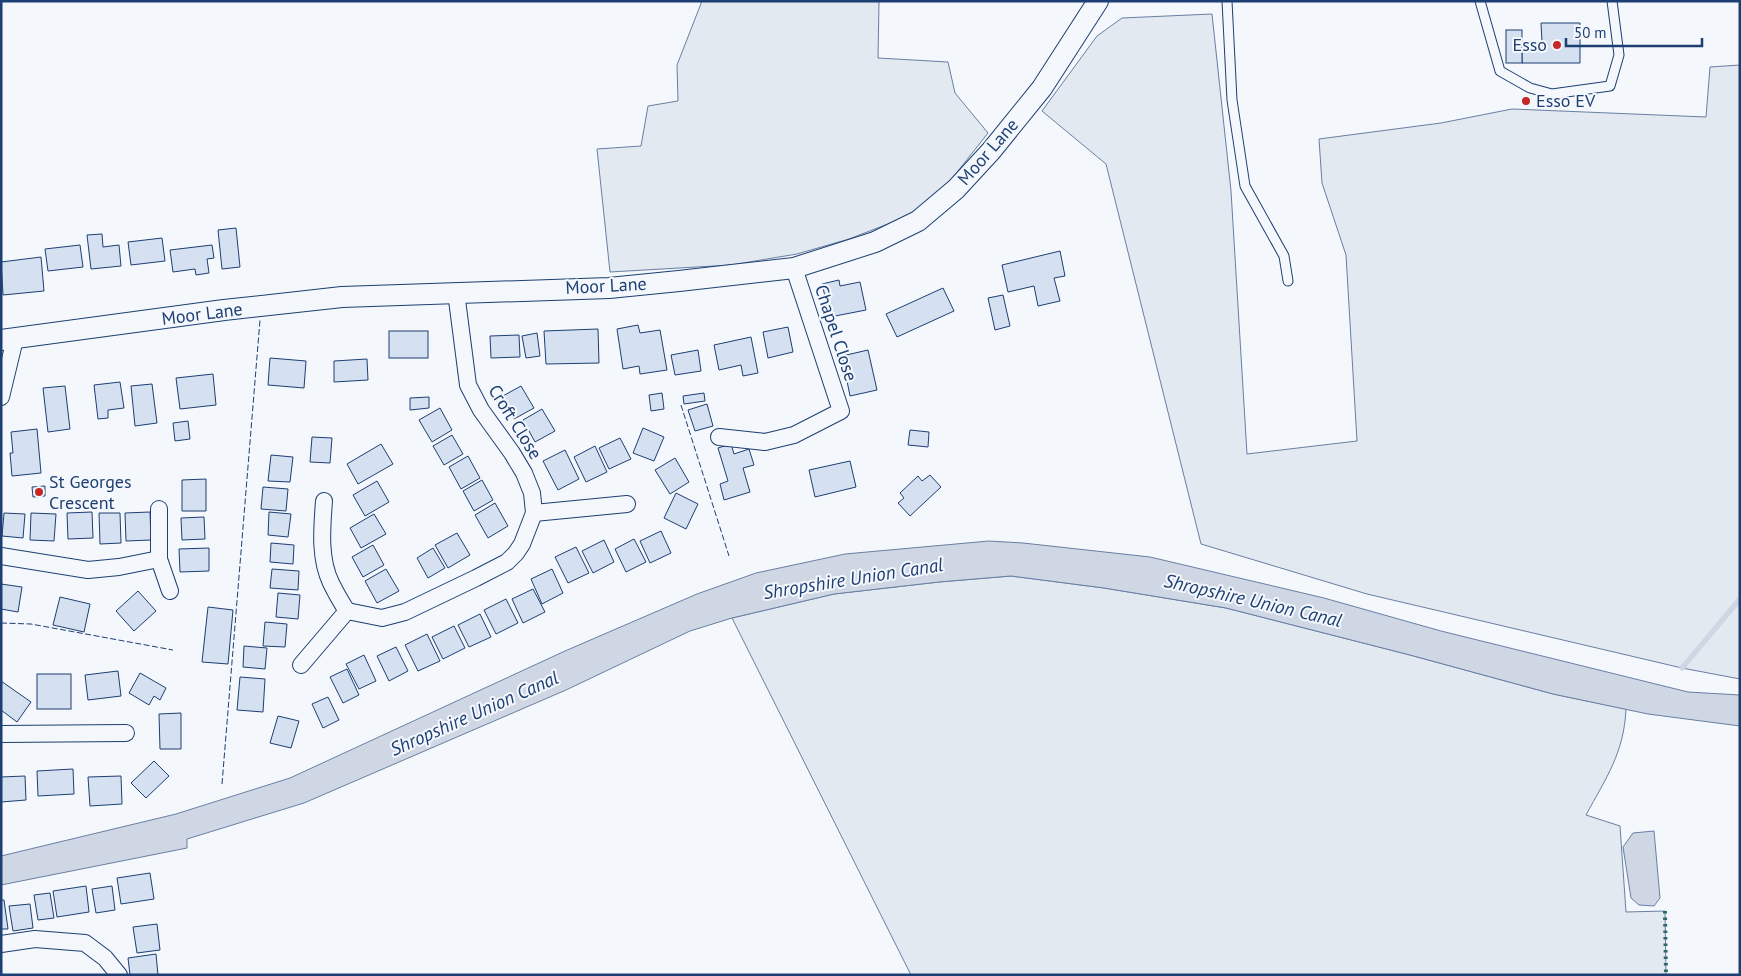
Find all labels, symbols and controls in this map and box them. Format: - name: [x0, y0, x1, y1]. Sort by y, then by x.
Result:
- scale bar: [1566, 15, 1702, 47]
- text: 50 m: [1574, 23, 1607, 42]
- place label: Esso: [1513, 33, 1547, 56]
- marker: Esso: [1551, 39, 1563, 51]
- place label: Esso EV: [1536, 89, 1596, 112]
- marker: Esso EV: [1520, 95, 1532, 107]
- street label: Moor Lane: [952, 113, 1023, 190]
- street label: Moor Lane: [565, 272, 647, 299]
- street label: Chapel Close: [810, 282, 863, 384]
- street label: Moor Lane: [160, 297, 244, 330]
- street label: Croft Close: [483, 380, 547, 463]
- place label: St Georges Crescent: [49, 470, 132, 514]
- marker: St Georges Crescent: [33, 486, 45, 498]
- water label: Shropshire Union Canal: [761, 552, 945, 604]
- water label: Shropshire Union Canal: [1162, 568, 1344, 632]
- water label: Shropshire Union Canal: [386, 665, 562, 761]

